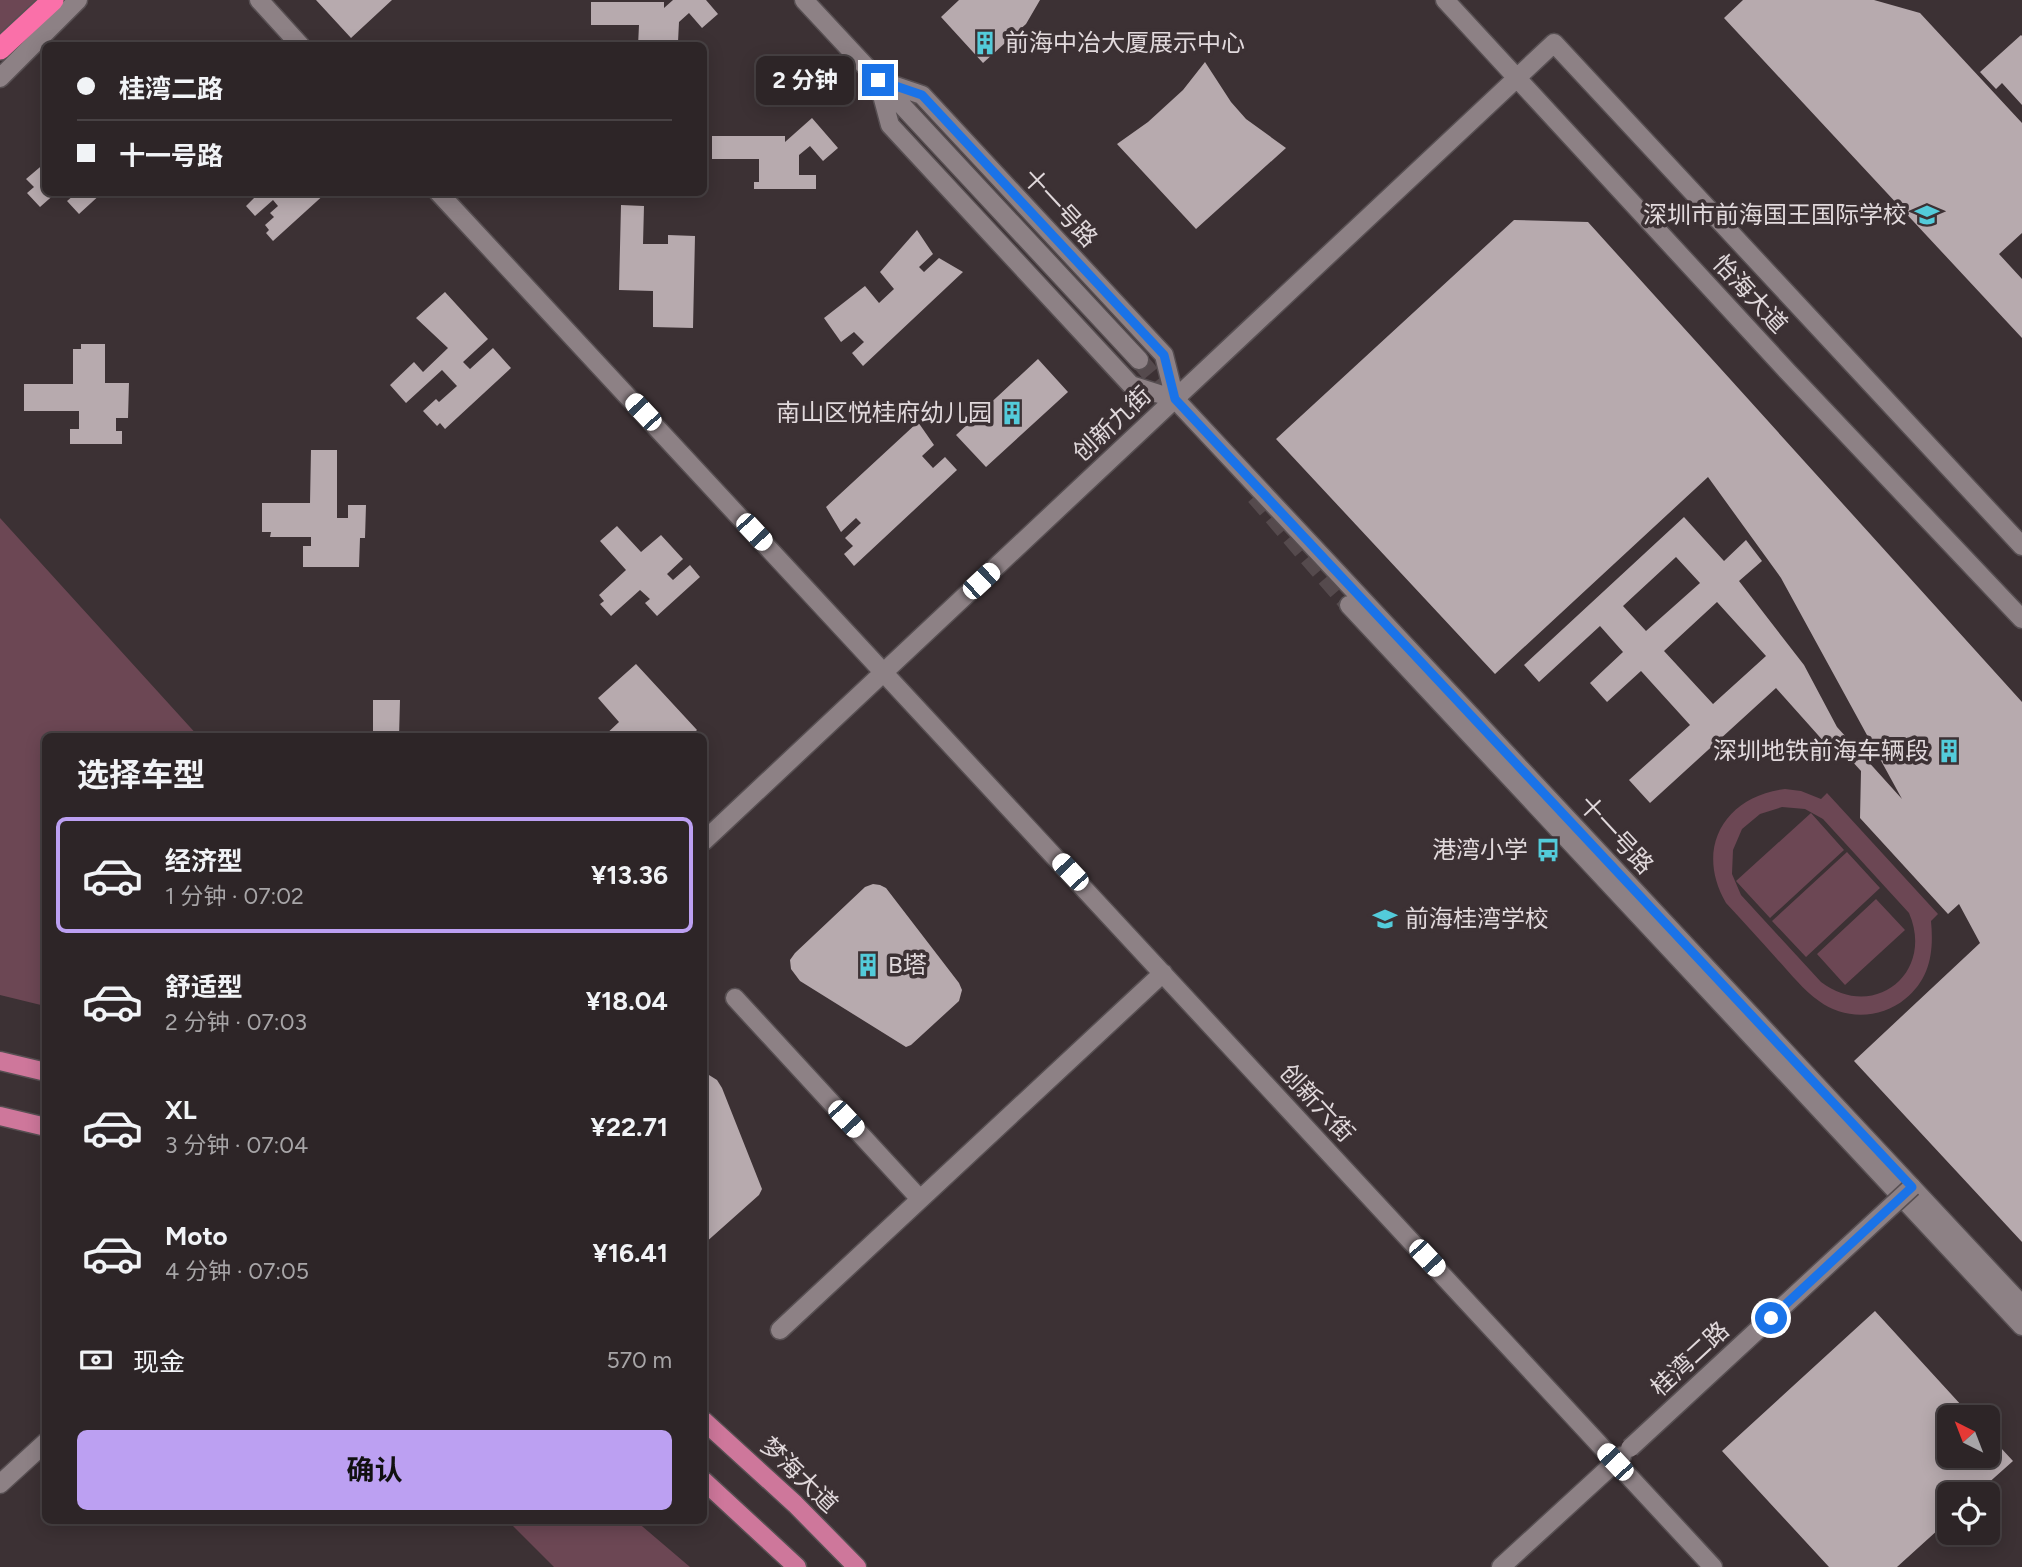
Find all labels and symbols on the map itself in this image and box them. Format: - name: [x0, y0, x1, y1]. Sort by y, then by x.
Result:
- place label: 前海中冶大厦展示中心: [1005, 28, 1245, 57]
- building icon: 前海中冶大厦展示中心: [971, 29, 999, 57]
- callout: 2 分钟: [756, 56, 854, 104]
- route end: [862, 64, 894, 96]
- street label: 十一号路: [1017, 163, 1104, 253]
- place label: 深圳市前海国王国际学校: [1643, 200, 1907, 229]
- school or university icon: 深圳市前海国王国际学校: [1913, 201, 1941, 229]
- street label: 怡海大道: [1707, 249, 1794, 339]
- street label: 创新九街: [1067, 380, 1157, 467]
- car: [621, 389, 666, 435]
- place label: 南山区悦桂府幼儿园: [776, 398, 992, 427]
- building icon: 南山区悦桂府幼儿园: [998, 399, 1026, 427]
- car: [732, 509, 777, 555]
- car: [959, 559, 1004, 603]
- place label: 深圳地铁前海车辆段: [1713, 736, 1929, 765]
- building icon: 深圳地铁前海车辆段: [1935, 737, 1963, 765]
- street label: 十一号路: [1573, 790, 1660, 880]
- place label: 港湾小学: [1432, 835, 1528, 864]
- bus stop icon: 港湾小学: [1534, 836, 1562, 864]
- car: [1048, 849, 1093, 895]
- place label: 前海桂湾学校: [1405, 904, 1549, 933]
- school or university icon: 前海桂湾学校: [1371, 905, 1399, 933]
- place label: B塔: [888, 950, 927, 979]
- building icon: B塔: [854, 951, 882, 979]
- street label: 创新六街: [1274, 1058, 1361, 1148]
- car: [824, 1096, 869, 1142]
- car: [1405, 1235, 1450, 1281]
- route start: [1755, 1302, 1787, 1334]
- street label: 桂湾二路: [1645, 1315, 1735, 1402]
- north arrow: [1937, 1405, 2000, 1468]
- street label: 梦海大道: [755, 1431, 844, 1518]
- car: [1593, 1439, 1638, 1485]

